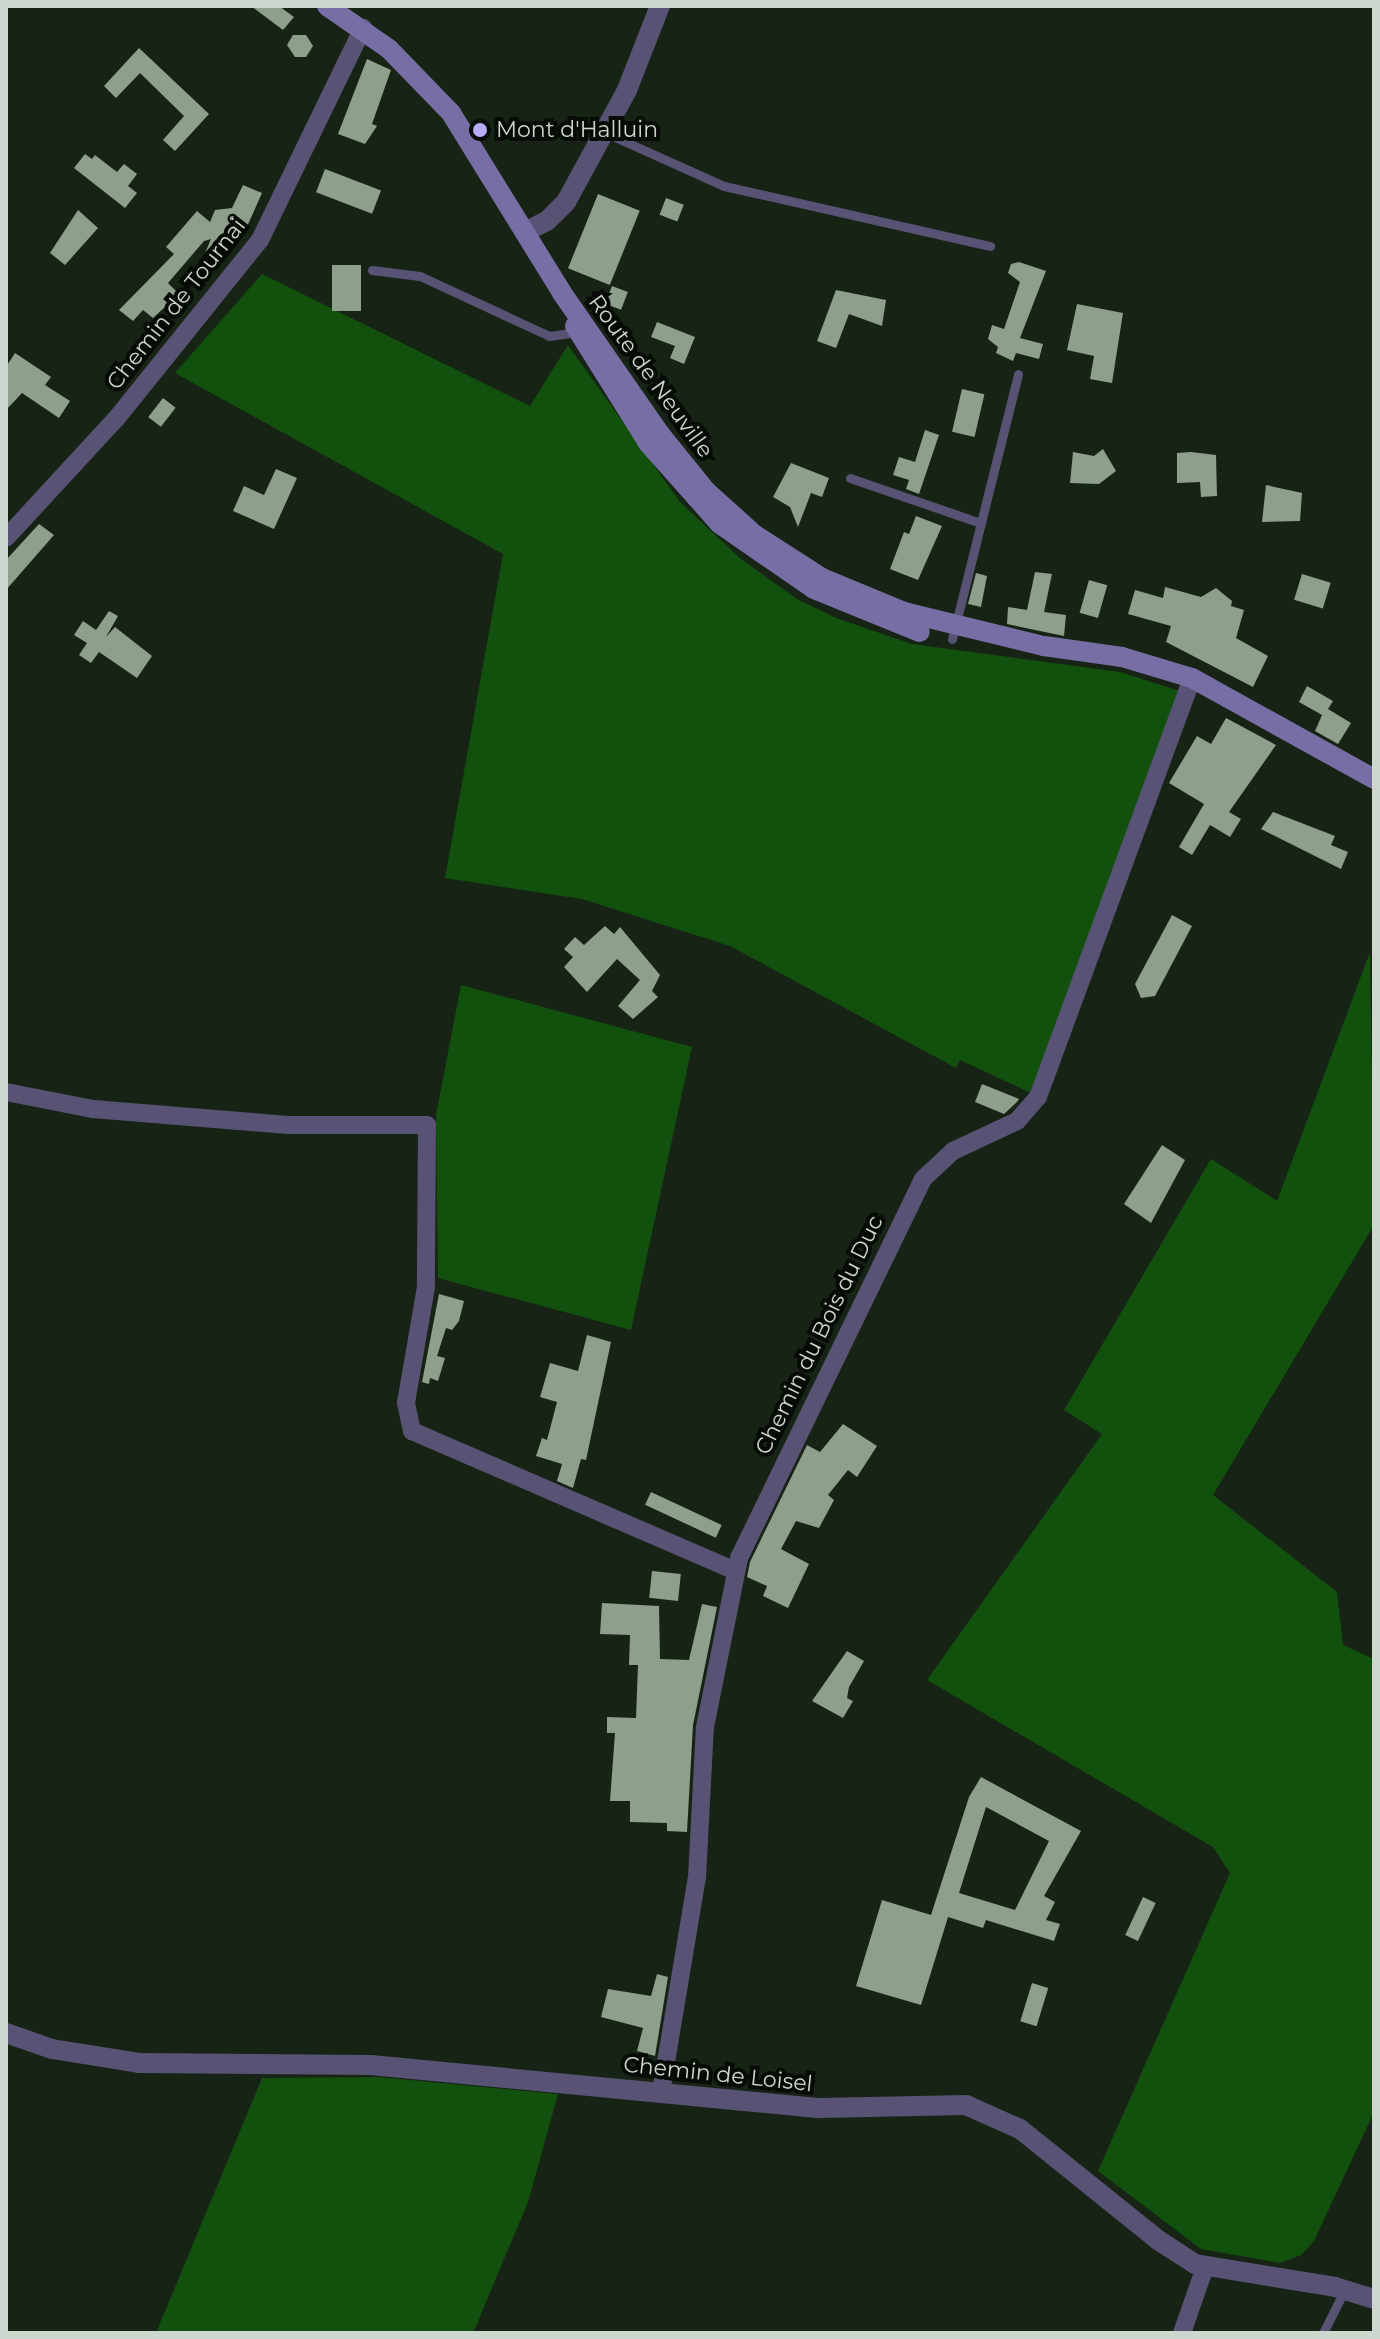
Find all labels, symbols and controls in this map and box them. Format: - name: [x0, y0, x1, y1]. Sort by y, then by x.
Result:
- place label: Mont d'Halluin: [496, 117, 658, 143]
- marker: Mont d'Halluin: [471, 121, 489, 139]
- street label: Chemin de Tournai: [101, 213, 251, 395]
- street label: Route de Neuville: [583, 289, 719, 463]
- street label: Chemin du Bois du Duc: [750, 1211, 888, 1459]
- street label: Chemin de Loisel: [622, 2051, 814, 2097]

